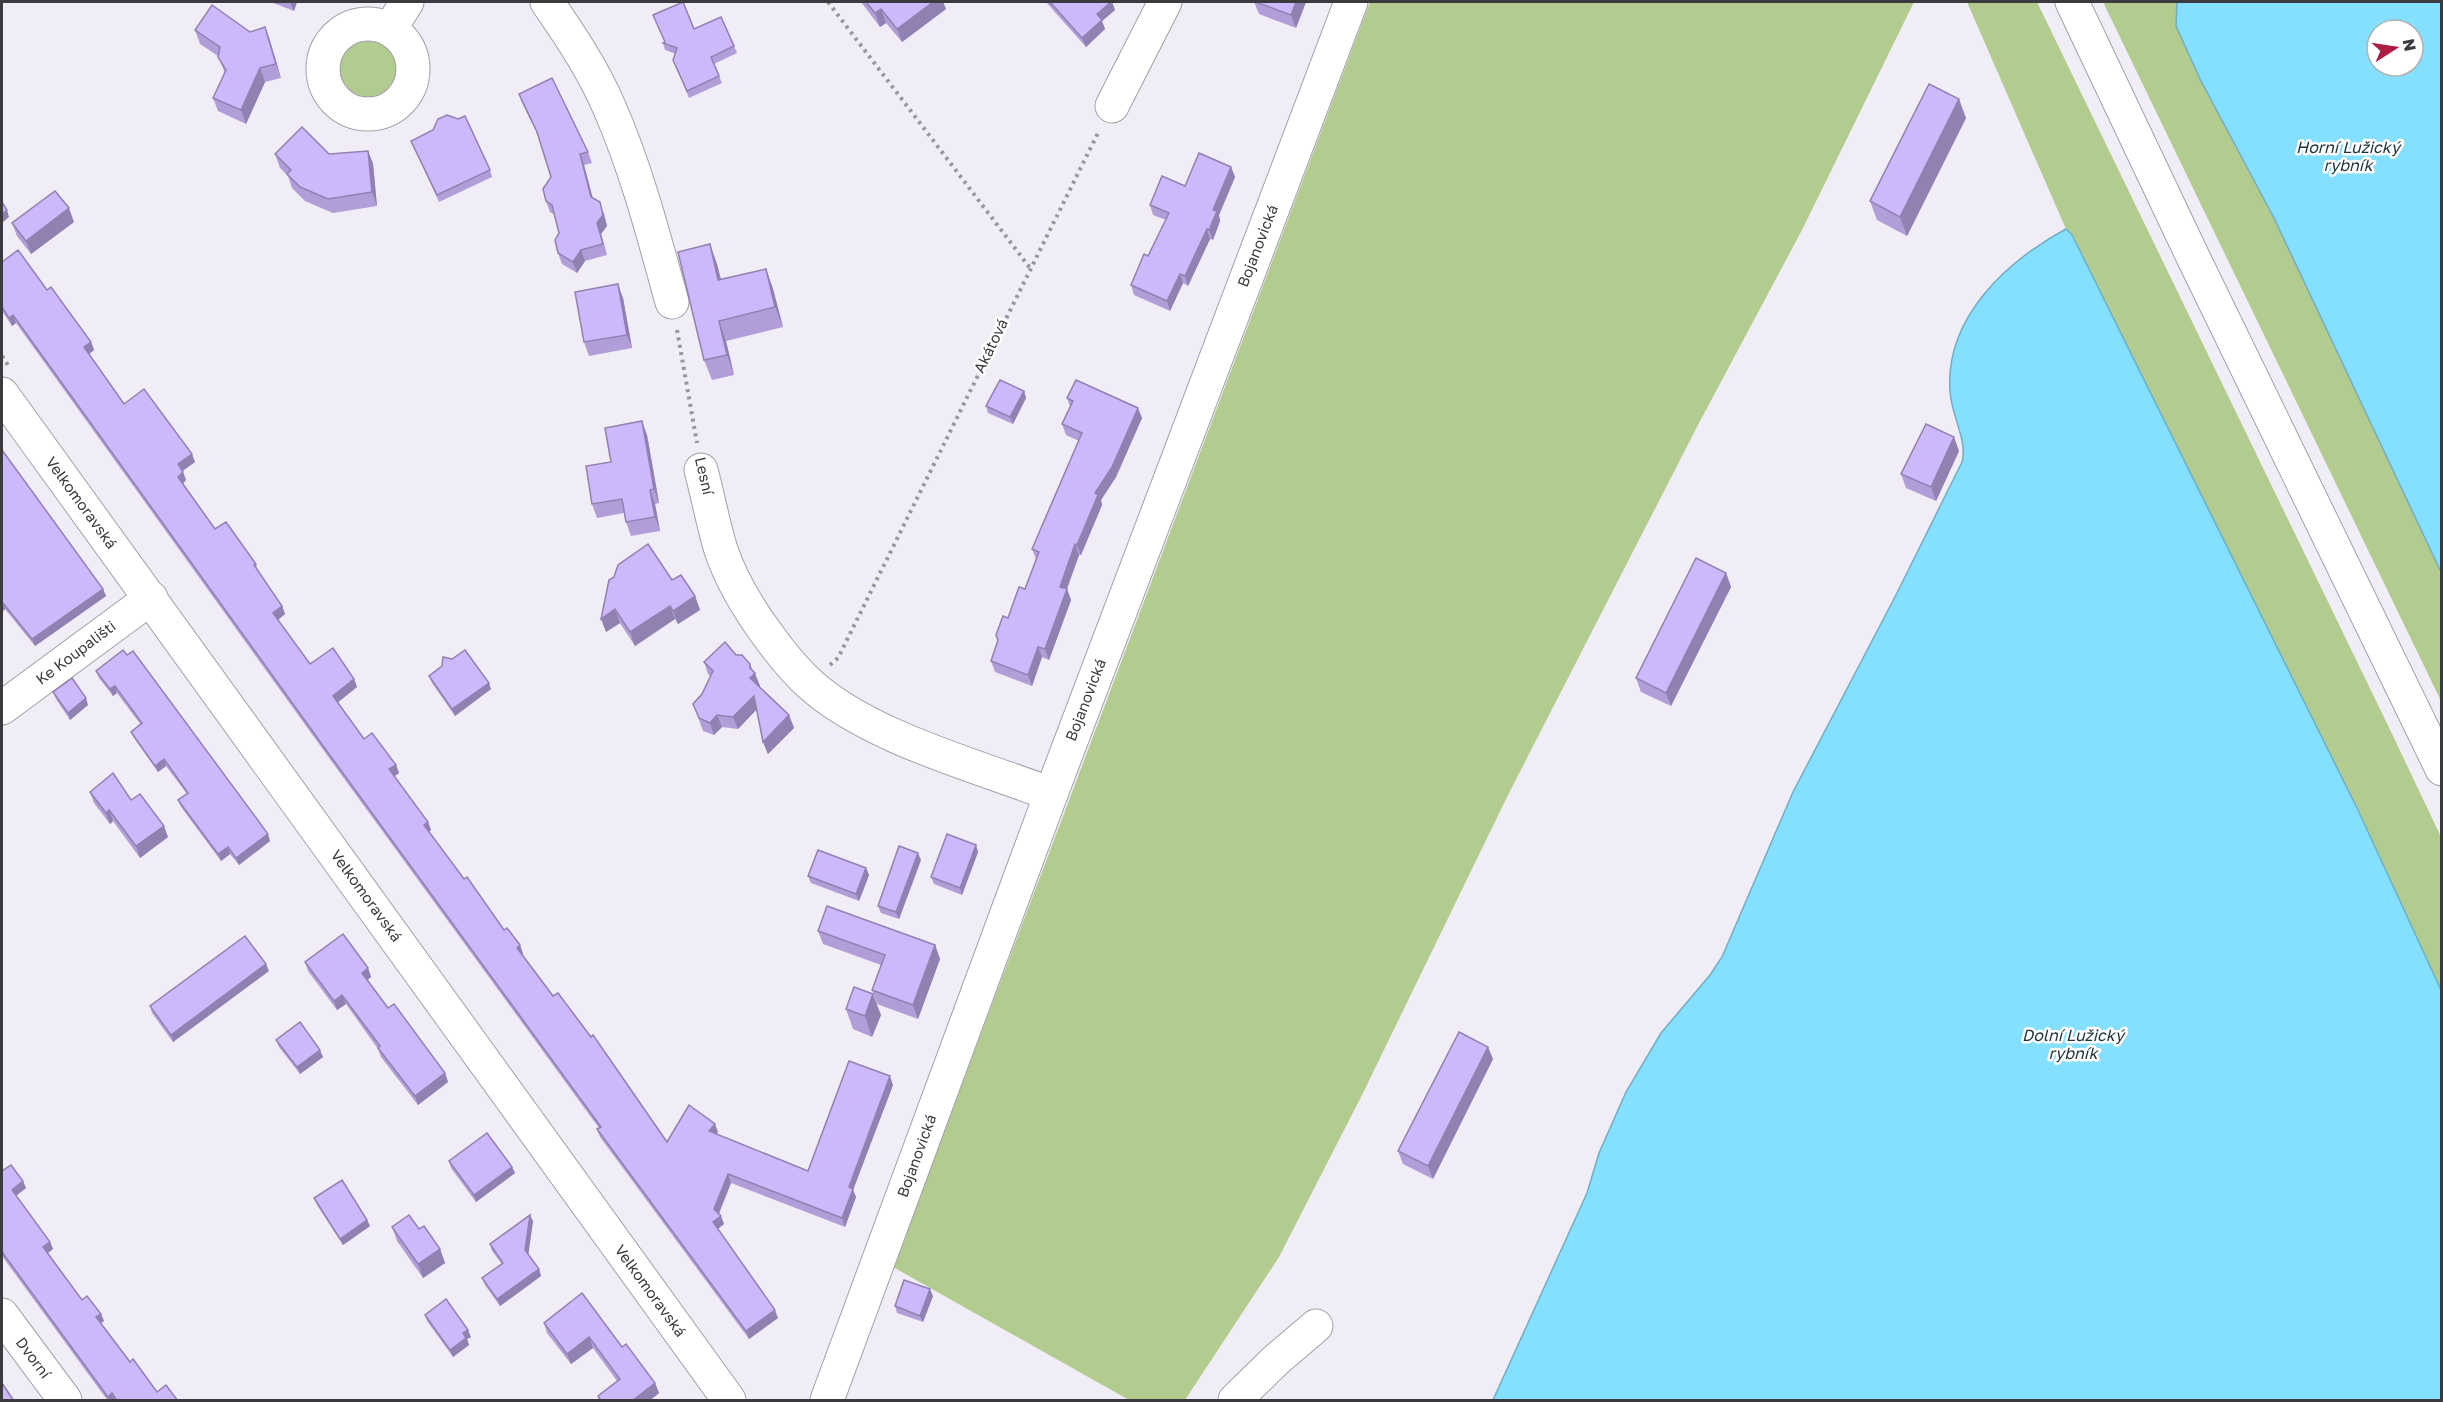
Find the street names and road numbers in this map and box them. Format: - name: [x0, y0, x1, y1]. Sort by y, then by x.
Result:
- street label: Bojanovická: [1233, 202, 1281, 289]
- street label: Akátová: [969, 316, 1011, 375]
- street label: Velkomoravská: [42, 453, 121, 552]
- street label: Lesní: [692, 455, 718, 497]
- street label: Ke Koupališti: [32, 616, 119, 688]
- street label: Bojanovická: [1061, 656, 1109, 743]
- street label: Velkomoravská: [327, 846, 406, 945]
- street label: Bojanovická: [893, 1112, 939, 1200]
- street label: Velkomoravská: [611, 1241, 690, 1340]
- street label: Dvorní: [13, 1333, 56, 1382]

